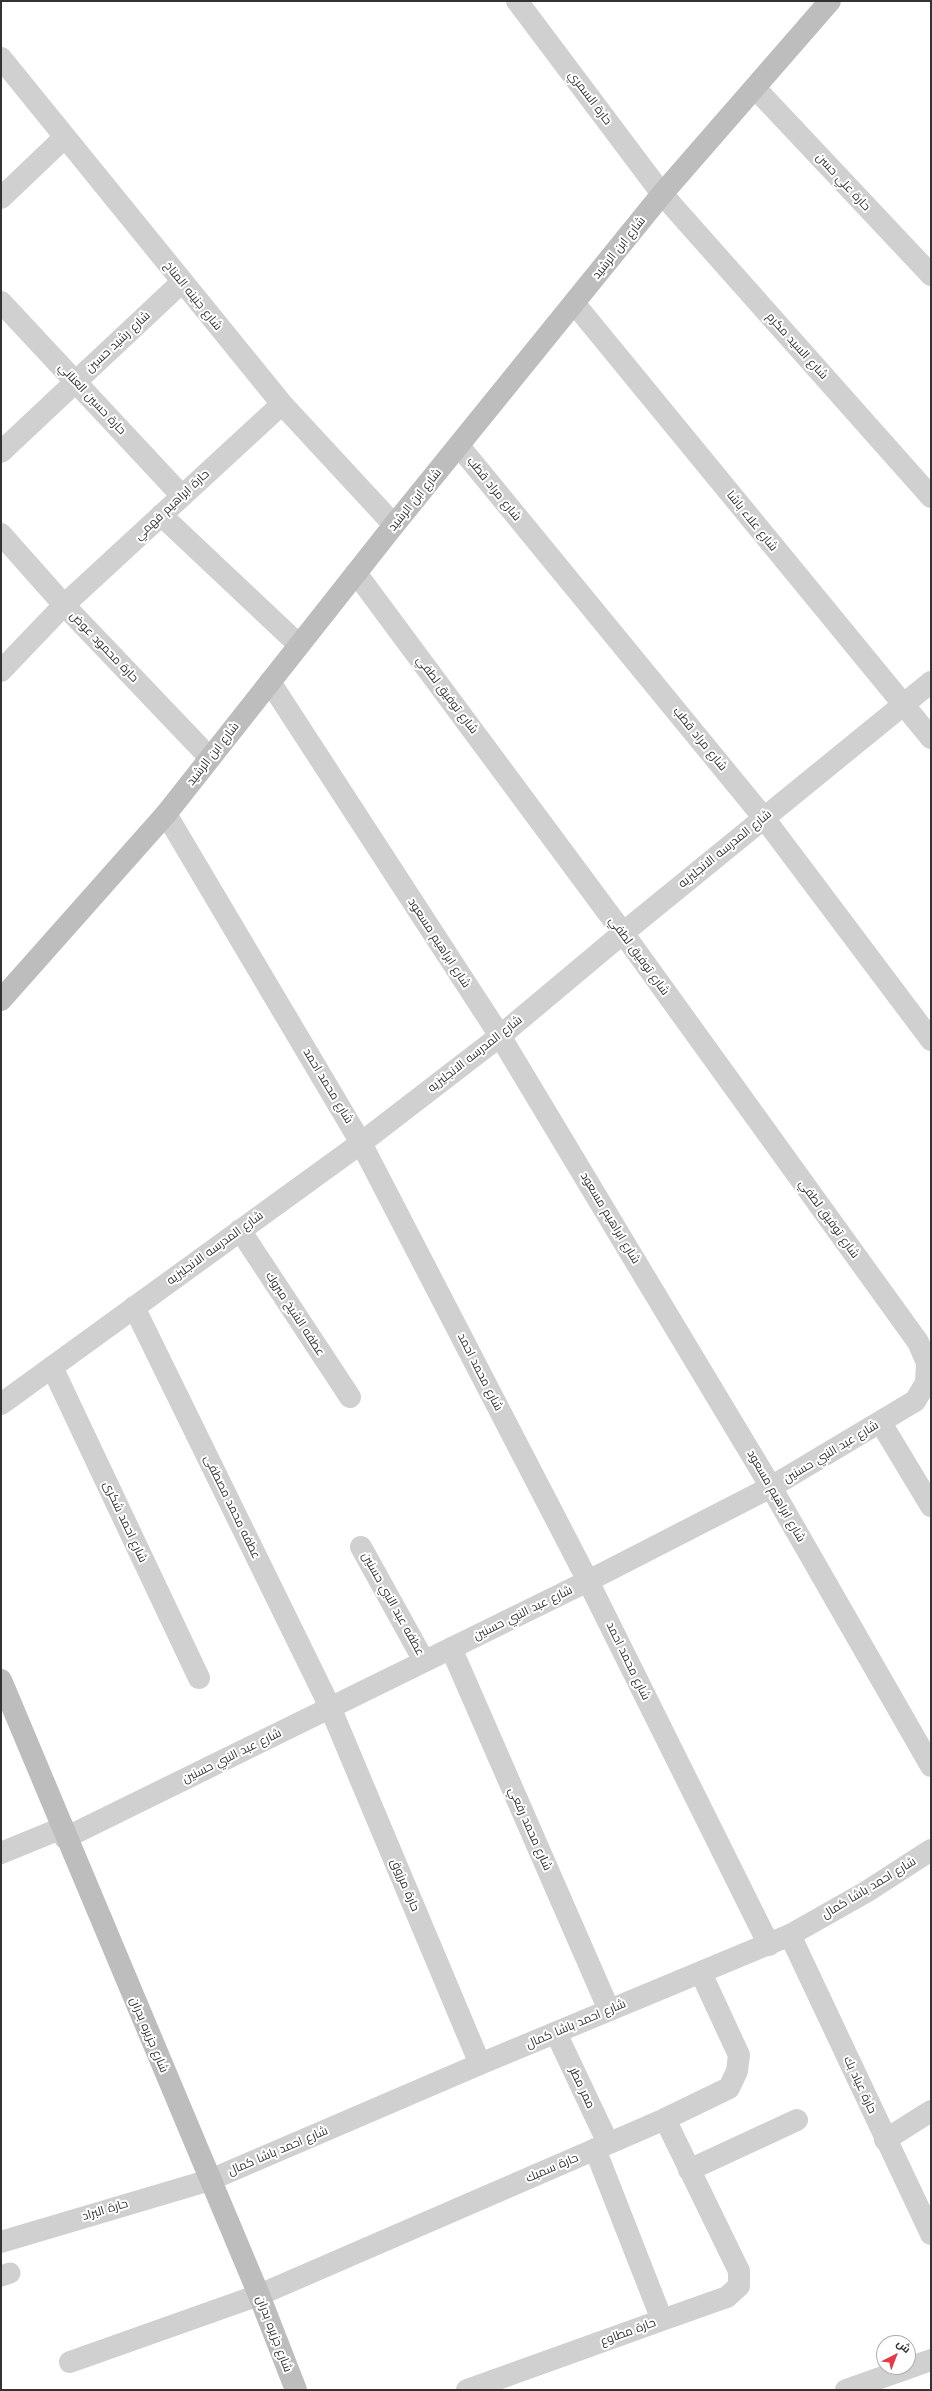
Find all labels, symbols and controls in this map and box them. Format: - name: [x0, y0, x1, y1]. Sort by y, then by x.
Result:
- street label: حارة السمري: [565, 68, 615, 128]
- street label: حارة علي حسن: [813, 150, 873, 214]
- street label: شارع ابن الرشيد: [589, 214, 649, 282]
- street label: شارع جنينه المناخ: [161, 259, 225, 333]
- street label: شارع رشيد حسين: [83, 308, 153, 376]
- street label: شارع السيد مكرم: [763, 310, 831, 382]
- street label: حارة حسين العناني: [55, 360, 129, 438]
- street label: شارع مراد قطب: [464, 454, 524, 524]
- street label: شارع ابن الرشيد: [385, 466, 445, 534]
- street label: حارة ابراهيم فهمي: [132, 467, 212, 543]
- street label: شارع علاء باشا: [723, 488, 781, 554]
- street label: حارة محمود عوض: [67, 609, 141, 685]
- street label: شارع توفيق لطفي: [413, 653, 481, 737]
- street label: شارع مراد قطب: [670, 704, 730, 774]
- street label: شارع ابن الرشيد: [184, 720, 242, 788]
- street label: شارع المدرسه الانجليزيه: [675, 807, 775, 891]
- street label: شارع ابراهيم مسعود: [405, 895, 473, 991]
- street label: شارع توفيق لطفي: [606, 914, 672, 998]
- street label: شارع المدرسه الانجليزيه: [425, 1013, 525, 1095]
- street label: شارع محمد احمد: [300, 1046, 356, 1126]
- street label: شارع ابراهيم مسعود: [577, 1170, 643, 1266]
- street label: شارع توفيق لطفي: [796, 1177, 862, 1261]
- street label: شارع المدرسه الانجليزيه: [164, 1208, 266, 1288]
- street label: عطفه الشيخ مبروك: [262, 1269, 328, 1359]
- street label: شارع محمد احمد: [454, 1331, 506, 1413]
- street label: شارع عبد النبي حسنين: [781, 1418, 881, 1486]
- street label: شارع ابراهيم مسعود: [744, 1447, 808, 1545]
- street label: عطفه محمد مصطفى: [201, 1453, 263, 1561]
- street label: شارع احمد شكرى: [100, 1479, 150, 1565]
- street label: عطفه عبد النبي حسنين: [359, 1550, 427, 1658]
- street label: شارع عبد النبي حسنين: [471, 1583, 575, 1643]
- street label: شارع محمد احمد: [603, 1620, 653, 1702]
- street label: شارع عبد النبي حسنين: [180, 1726, 284, 1786]
- street label: شارع محمد رفعي: [505, 1785, 555, 1873]
- street label: شارع احمد باشا كمال: [819, 1854, 919, 1922]
- street label: حارة مرزوق: [387, 1856, 423, 1914]
- street label: شارع جزيره بدران: [127, 1995, 171, 2075]
- street label: شارع احمد باشا كمال: [524, 1996, 628, 2052]
- street label: حارة عياد بك: [840, 2054, 880, 2116]
- street label: ممر مطر: [566, 2065, 598, 2111]
- street label: شارع احمد باشا كمال: [226, 2123, 330, 2179]
- street label: حارة سمبك: [523, 2150, 581, 2186]
- street label: حارة البراد: [80, 2196, 130, 2224]
- street label: شارع جزيره بدران: [253, 2294, 295, 2374]
- street label: حارة مطاوع: [598, 2315, 658, 2349]
- north arrow: [876, 2335, 916, 2375]
- text: ش: [894, 2337, 913, 2356]

